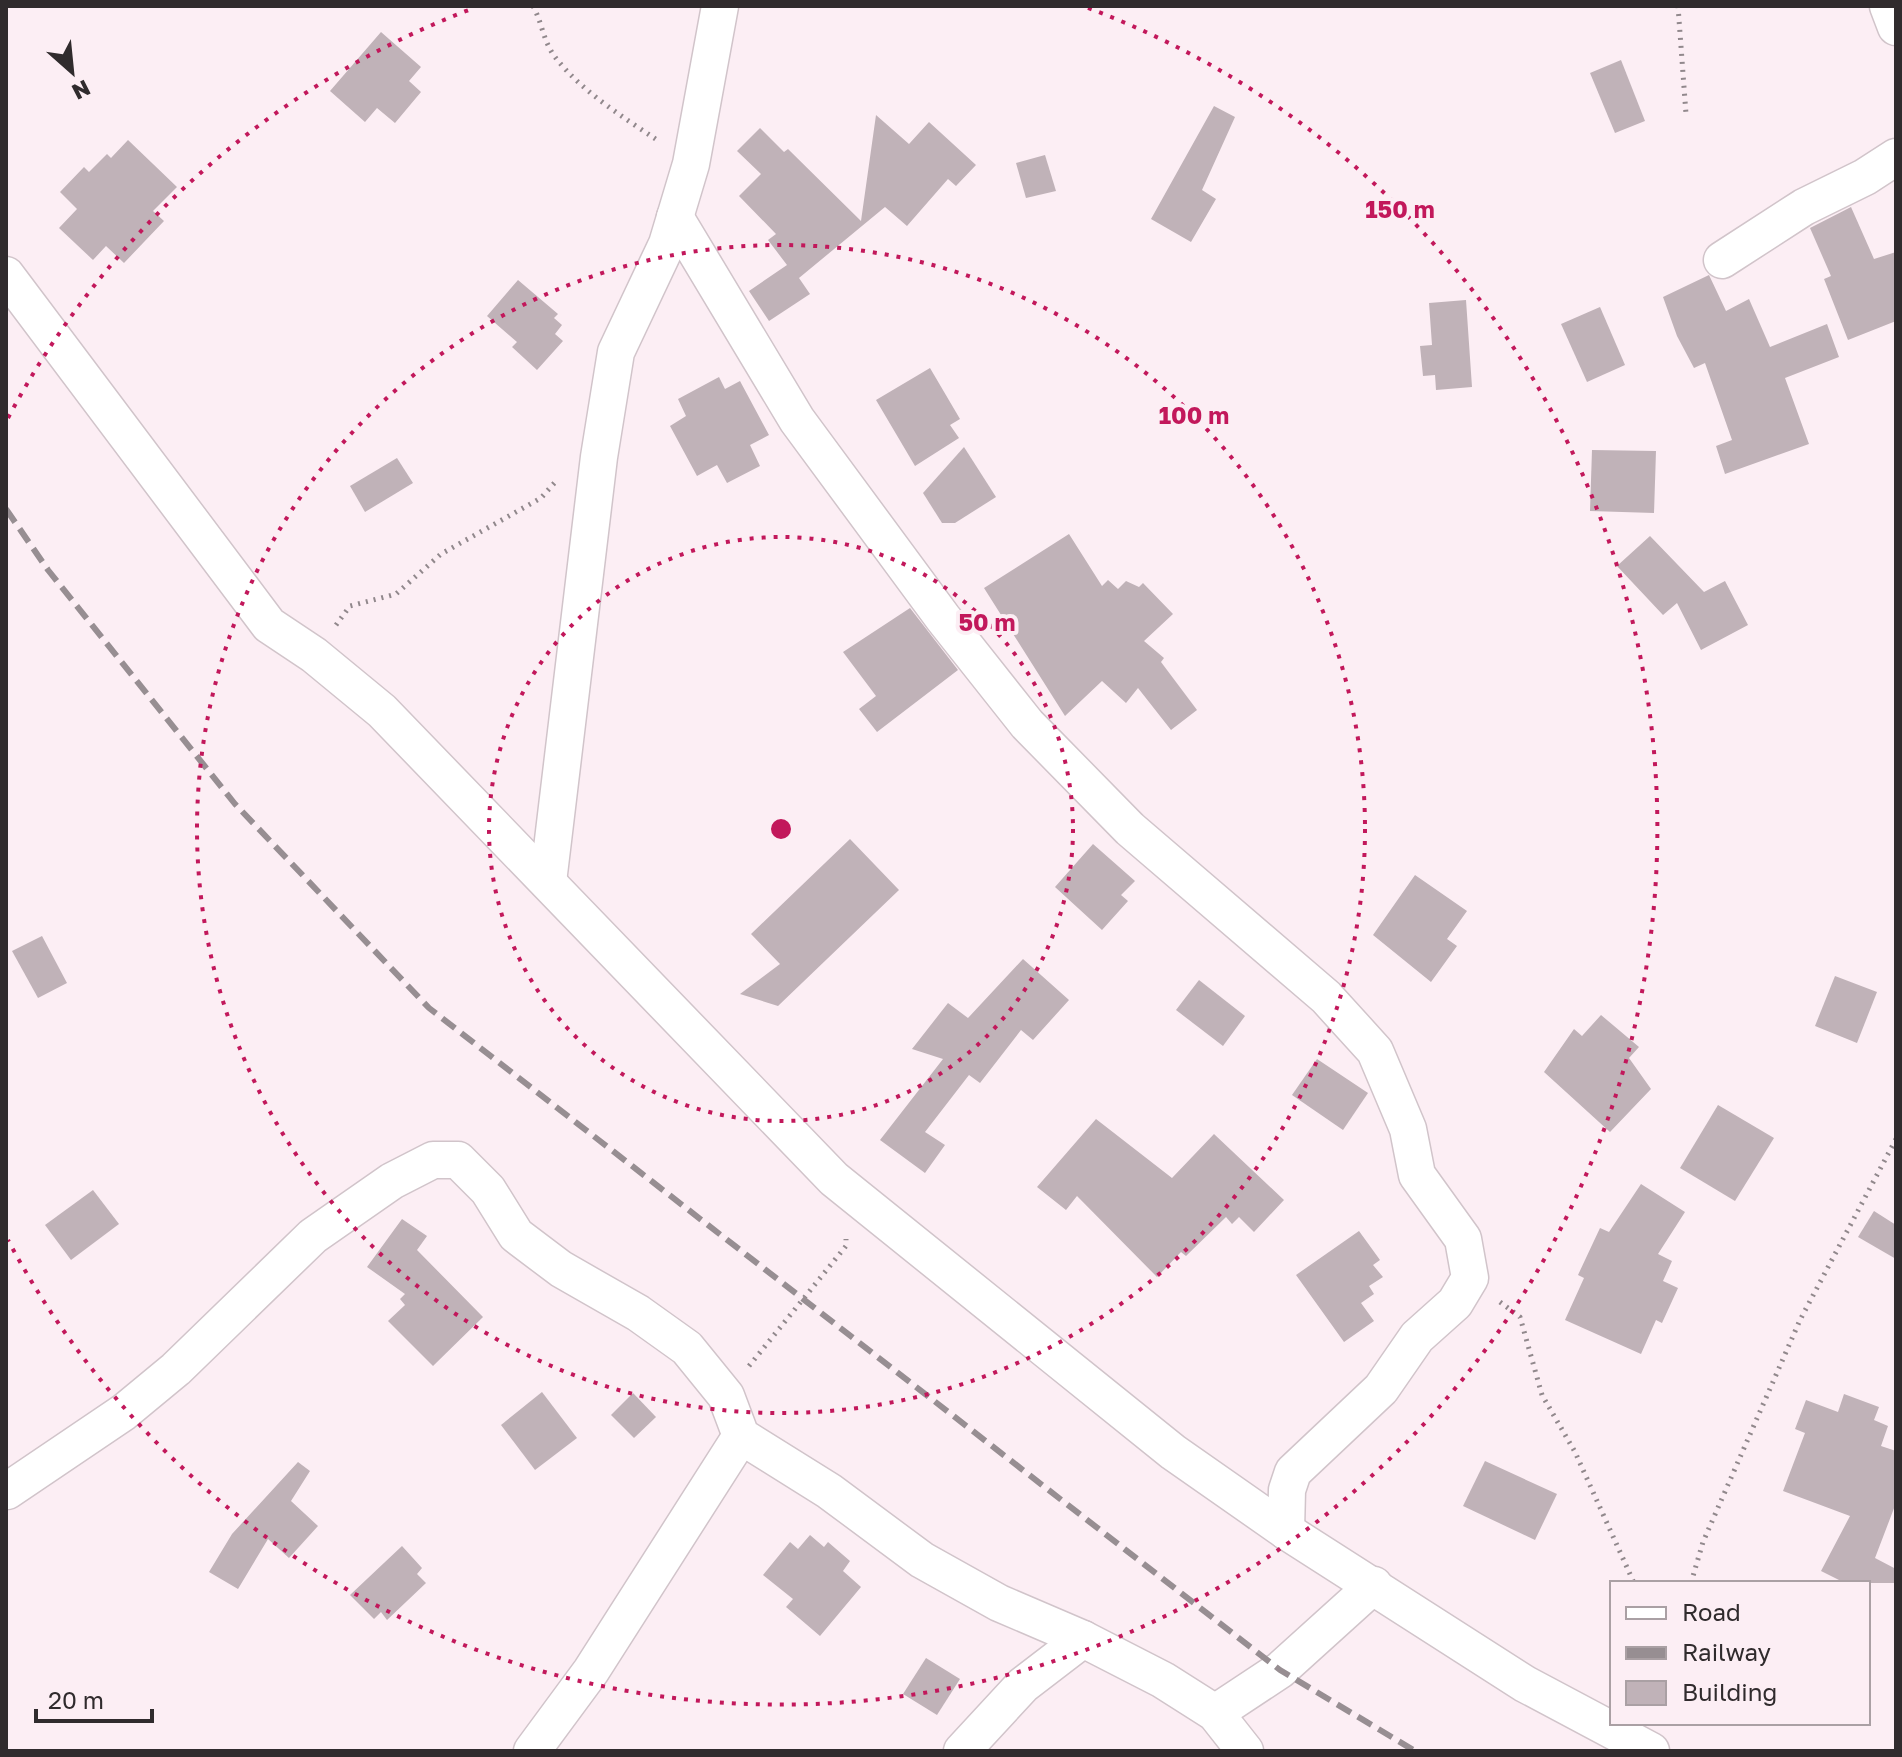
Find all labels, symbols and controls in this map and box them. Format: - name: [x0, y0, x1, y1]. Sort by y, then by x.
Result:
- north arrow: [32, 32, 112, 112]
- text: N: [68, 74, 95, 106]
- text: 150 m: [1365, 194, 1435, 223]
- text: 100 m: [1159, 400, 1229, 429]
- text: 50 m: [958, 607, 1016, 636]
- centre of rings: [767, 815, 795, 843]
- legend: [1610, 1581, 1870, 1725]
- text: Road: [1682, 1597, 1741, 1626]
- text: Railway: [1682, 1637, 1771, 1666]
- scale bar: [36, 1673, 152, 1723]
- text: Building: [1682, 1677, 1777, 1706]
- text: 20 m: [48, 1685, 104, 1714]

